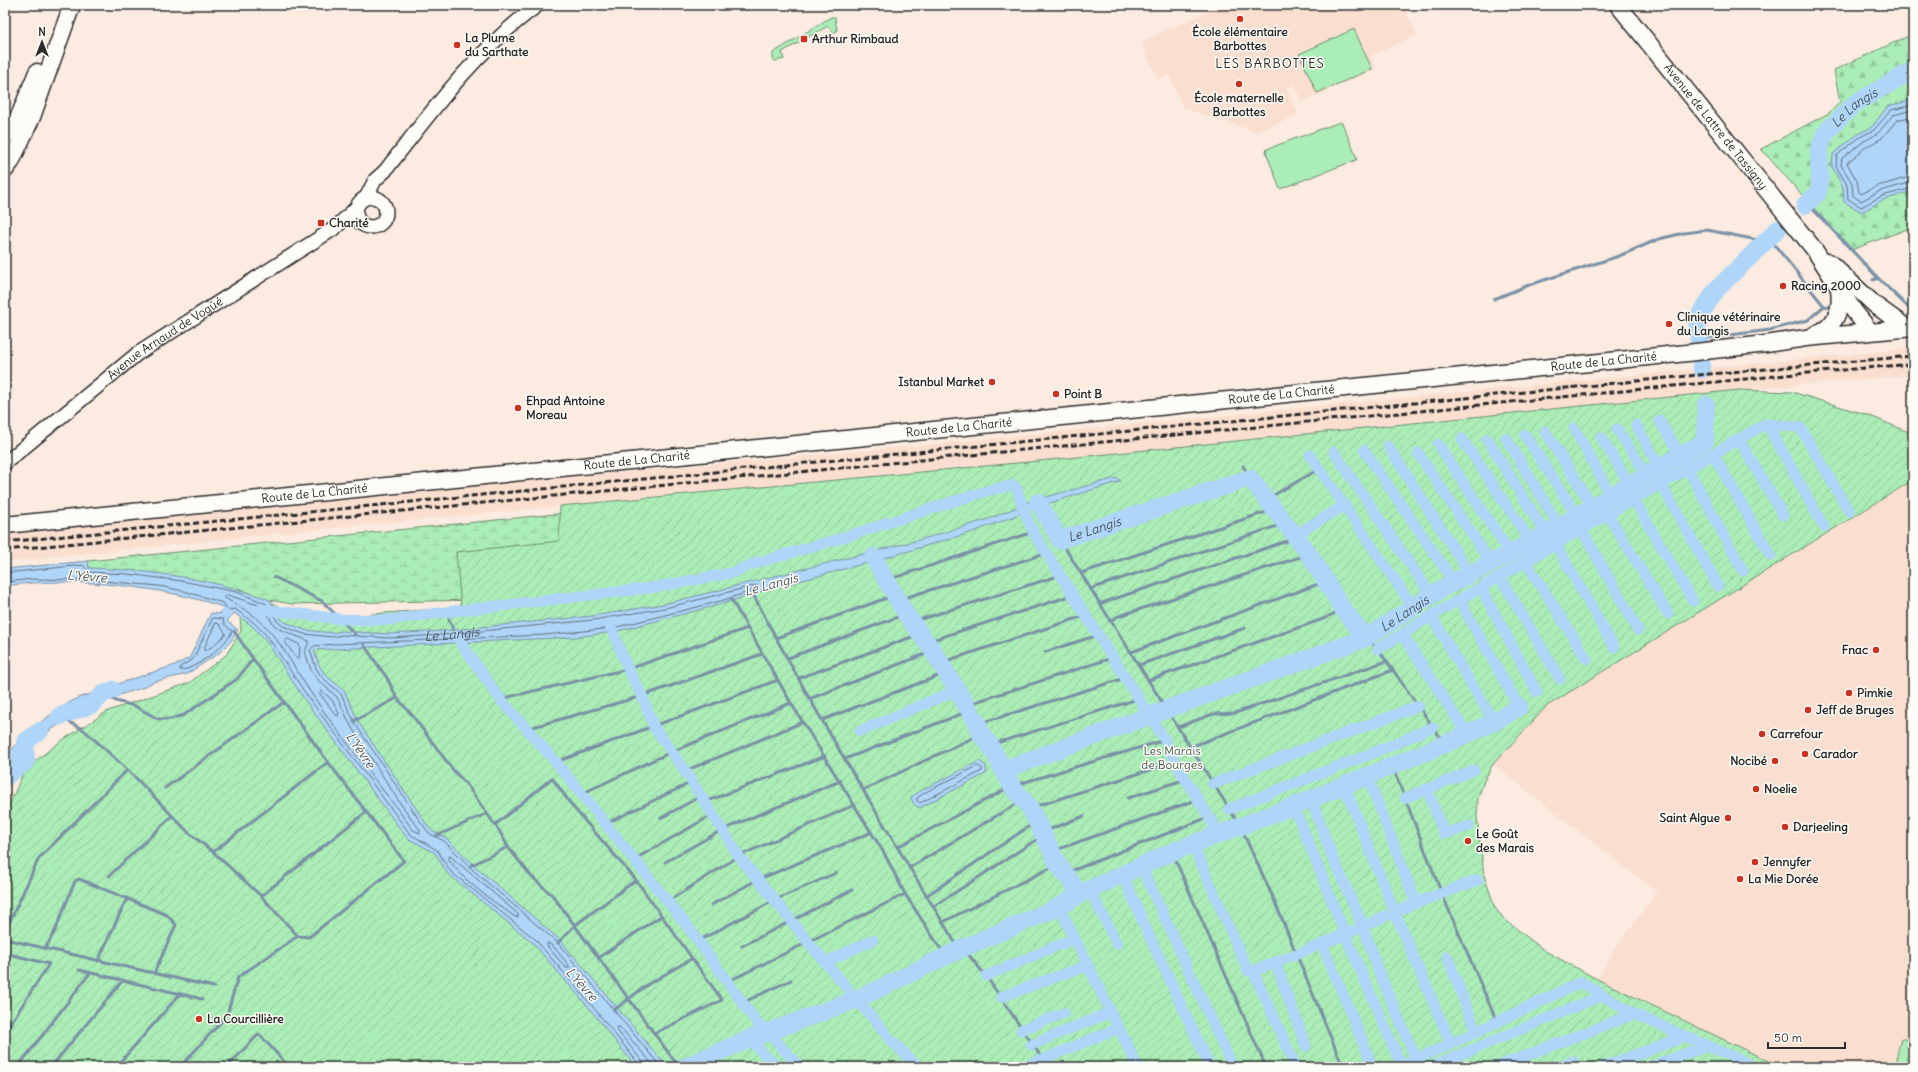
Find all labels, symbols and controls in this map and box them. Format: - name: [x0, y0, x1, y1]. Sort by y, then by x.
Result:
- marker: École élémentaire Barbottes: [1235, 14, 1245, 24]
- north arrow: [22, 22, 62, 62]
- place label: École élémentaire Barbottes: [1192, 24, 1288, 53]
- text: N: [38, 25, 46, 39]
- place label: La Plume du Sarthate: [465, 30, 529, 59]
- place label: Arthur Rimbaud: [812, 31, 899, 46]
- marker: Arthur Rimbaud: [799, 34, 809, 44]
- marker: La Plume du Sarthate: [452, 40, 462, 50]
- district label: LES BARBOTTES: [1215, 55, 1325, 72]
- street label: Avenue de Lattre de Tassigny: [1661, 60, 1771, 192]
- marker: École maternelle Barbottes: [1234, 79, 1244, 89]
- water label: Le Langis: [1828, 84, 1882, 131]
- place label: École maternelle Barbottes: [1194, 90, 1284, 119]
- place label: Charité: [329, 215, 369, 230]
- marker: Charité: [316, 218, 326, 228]
- place label: Racing 2000: [1791, 278, 1861, 294]
- marker: Racing 2000: [1778, 281, 1788, 291]
- street label: Avenue Arnaud de Vogüé: [104, 293, 225, 383]
- place label: Clinique vétérinaire du Langis: [1677, 309, 1781, 339]
- marker: Clinique vétérinaire du Langis: [1664, 319, 1674, 329]
- street label: Route de La Charité: [1550, 348, 1657, 374]
- place label: Istanbul Market: [898, 374, 985, 389]
- marker: Istanbul Market: [987, 377, 997, 387]
- street label: Route de La Charité: [1227, 381, 1335, 407]
- place label: Point B: [1064, 386, 1102, 401]
- marker: Point B: [1051, 389, 1061, 399]
- place label: Ehpad Antoine Moreau: [526, 393, 606, 422]
- marker: Ehpad Antoine Moreau: [513, 403, 523, 413]
- street label: Route de La Charité: [905, 414, 1013, 440]
- street label: Route de La Charité: [583, 447, 691, 473]
- street label: Route de La Charité: [260, 480, 368, 506]
- water label: Le Langis: [1066, 512, 1124, 546]
- water label: L'Yèvre: [66, 567, 108, 586]
- water label: Le Langis: [742, 569, 801, 600]
- water label: Le Langis: [1377, 591, 1433, 636]
- water label: Le Langis: [424, 623, 481, 645]
- place label: Fnac: [1842, 642, 1868, 657]
- marker: Fnac: [1871, 645, 1881, 655]
- place label: Pimkie: [1857, 685, 1893, 700]
- marker: Pimkie: [1844, 688, 1854, 698]
- place label: Jeff de Bruges: [1816, 702, 1894, 718]
- marker: Jeff de Bruges: [1803, 705, 1813, 715]
- place label: Carrefour: [1770, 726, 1823, 741]
- water label: L'Yèvre: [342, 729, 380, 772]
- marker: Carrefour: [1757, 729, 1767, 739]
- park label: Les Marais de Bourges: [1141, 743, 1203, 772]
- place label: Carador: [1813, 746, 1858, 761]
- marker: Carador: [1800, 749, 1810, 759]
- place label: Nocibé: [1730, 753, 1768, 768]
- marker: Nocibé: [1770, 756, 1780, 766]
- place label: Noelie: [1764, 781, 1798, 796]
- marker: Noelie: [1751, 784, 1761, 794]
- place label: Saint Algue: [1660, 810, 1721, 826]
- marker: Saint Algue: [1723, 813, 1733, 823]
- place label: Darjeeling: [1793, 819, 1848, 835]
- marker: Darjeeling: [1780, 822, 1790, 832]
- place label: Le Goût des Marais: [1476, 826, 1535, 855]
- marker: Le Goût des Marais: [1463, 836, 1473, 846]
- place label: Jennyfer: [1763, 854, 1811, 870]
- marker: Jennyfer: [1750, 857, 1760, 867]
- place label: La Mie Dorée: [1748, 871, 1819, 886]
- marker: La Mie Dorée: [1735, 874, 1745, 884]
- water label: L'Yèvre: [562, 964, 602, 1006]
- place label: La Courcillière: [207, 1011, 284, 1026]
- marker: La Courcillière: [194, 1014, 204, 1024]
- scale bar: [1768, 1024, 1845, 1050]
- text: 50 m: [1774, 1030, 1803, 1045]

